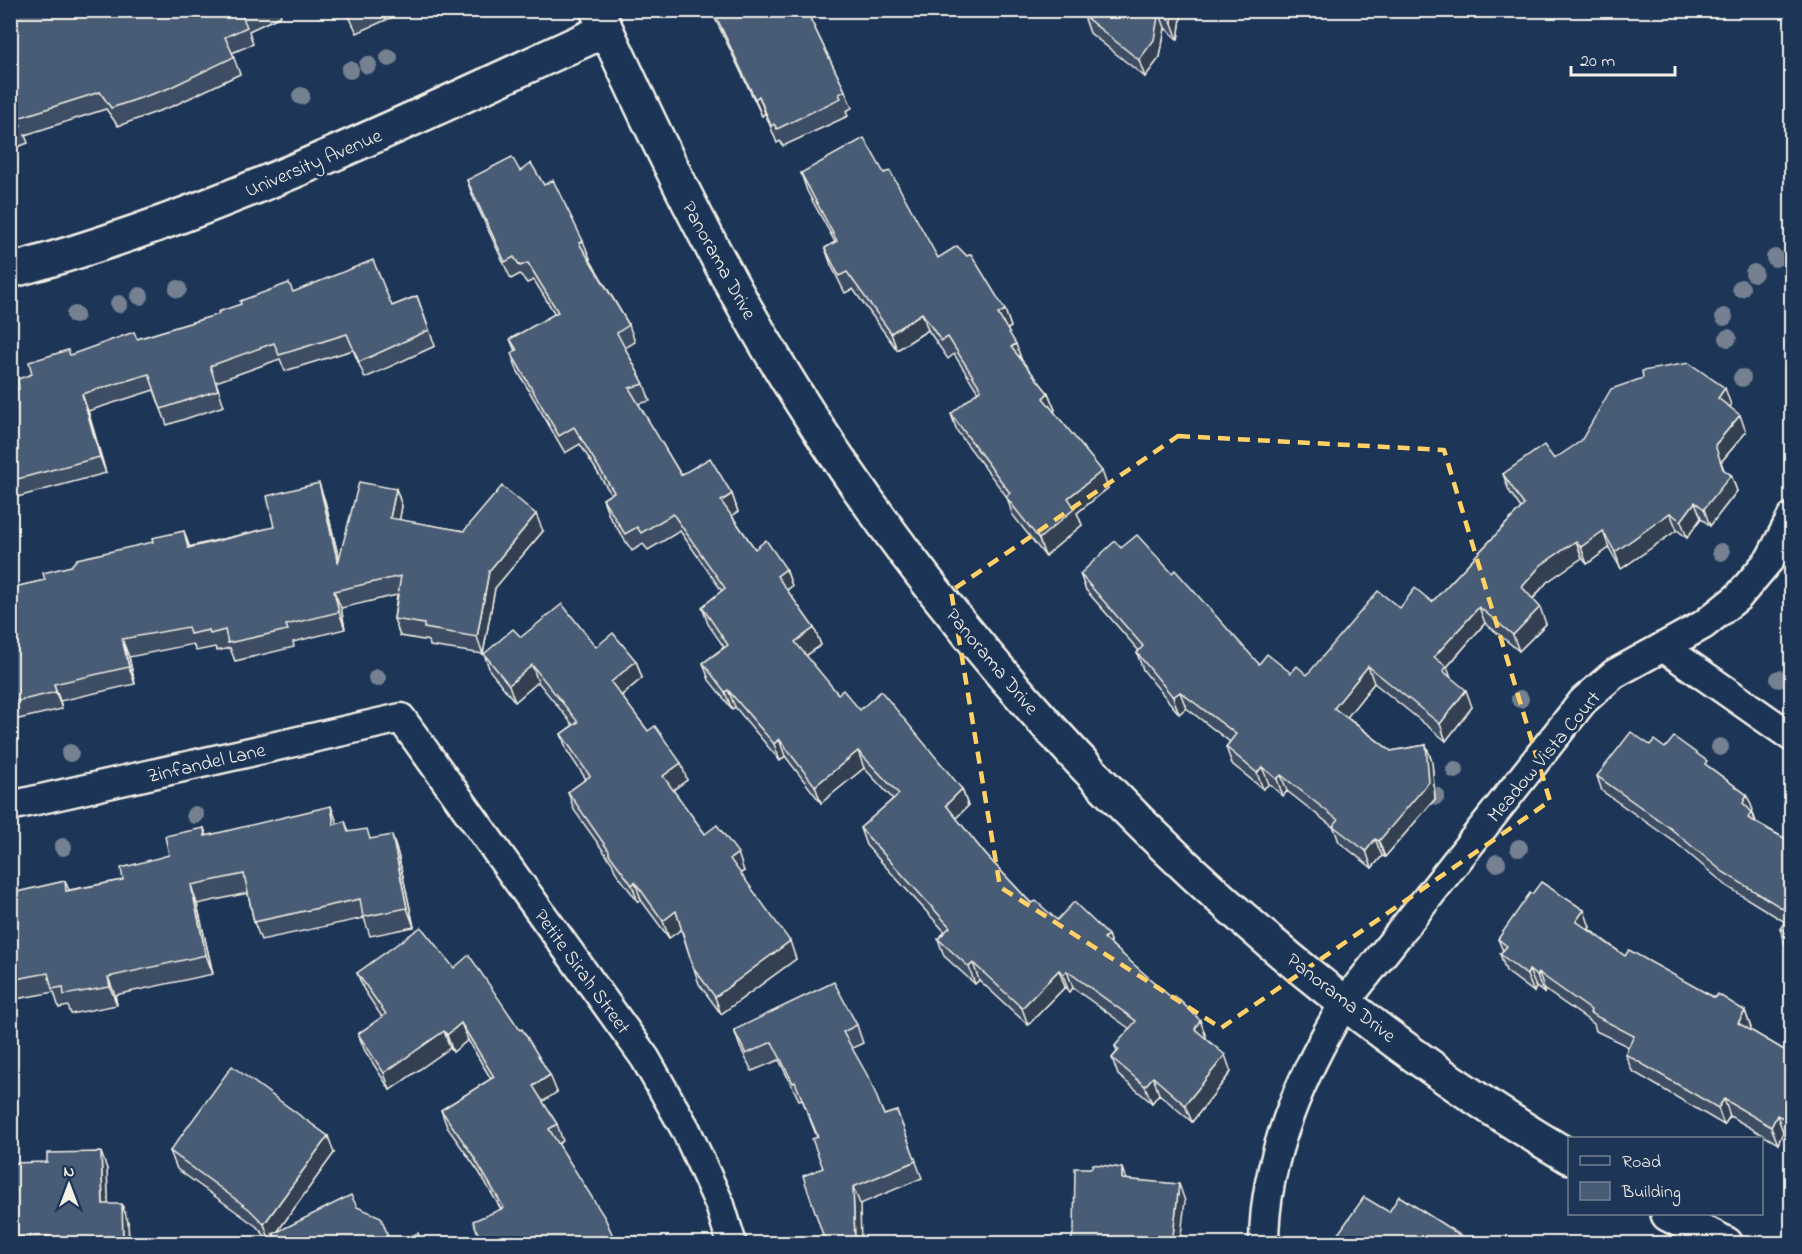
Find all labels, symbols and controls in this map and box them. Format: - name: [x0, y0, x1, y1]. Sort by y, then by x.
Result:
- scale bar: [1571, 39, 1674, 77]
- text: 20 m: [1580, 49, 1615, 75]
- street label: University Avenue: [241, 122, 387, 206]
- street label: Panorama Drive: [673, 197, 762, 326]
- street label: Panorama Drive: [938, 603, 1044, 722]
- street label: Meadow Vista Court: [1481, 685, 1609, 830]
- street label: Zinfandel Lane: [145, 737, 268, 792]
- street label: Petite Sirah Street: [526, 904, 637, 1041]
- street label: Panorama Drive: [1280, 947, 1401, 1051]
- legend: [1568, 1137, 1763, 1215]
- text: Road: [1622, 1150, 1661, 1176]
- north arrow: [39, 1155, 99, 1215]
- text: N: [64, 1160, 75, 1184]
- text: Building: [1621, 1180, 1681, 1207]

